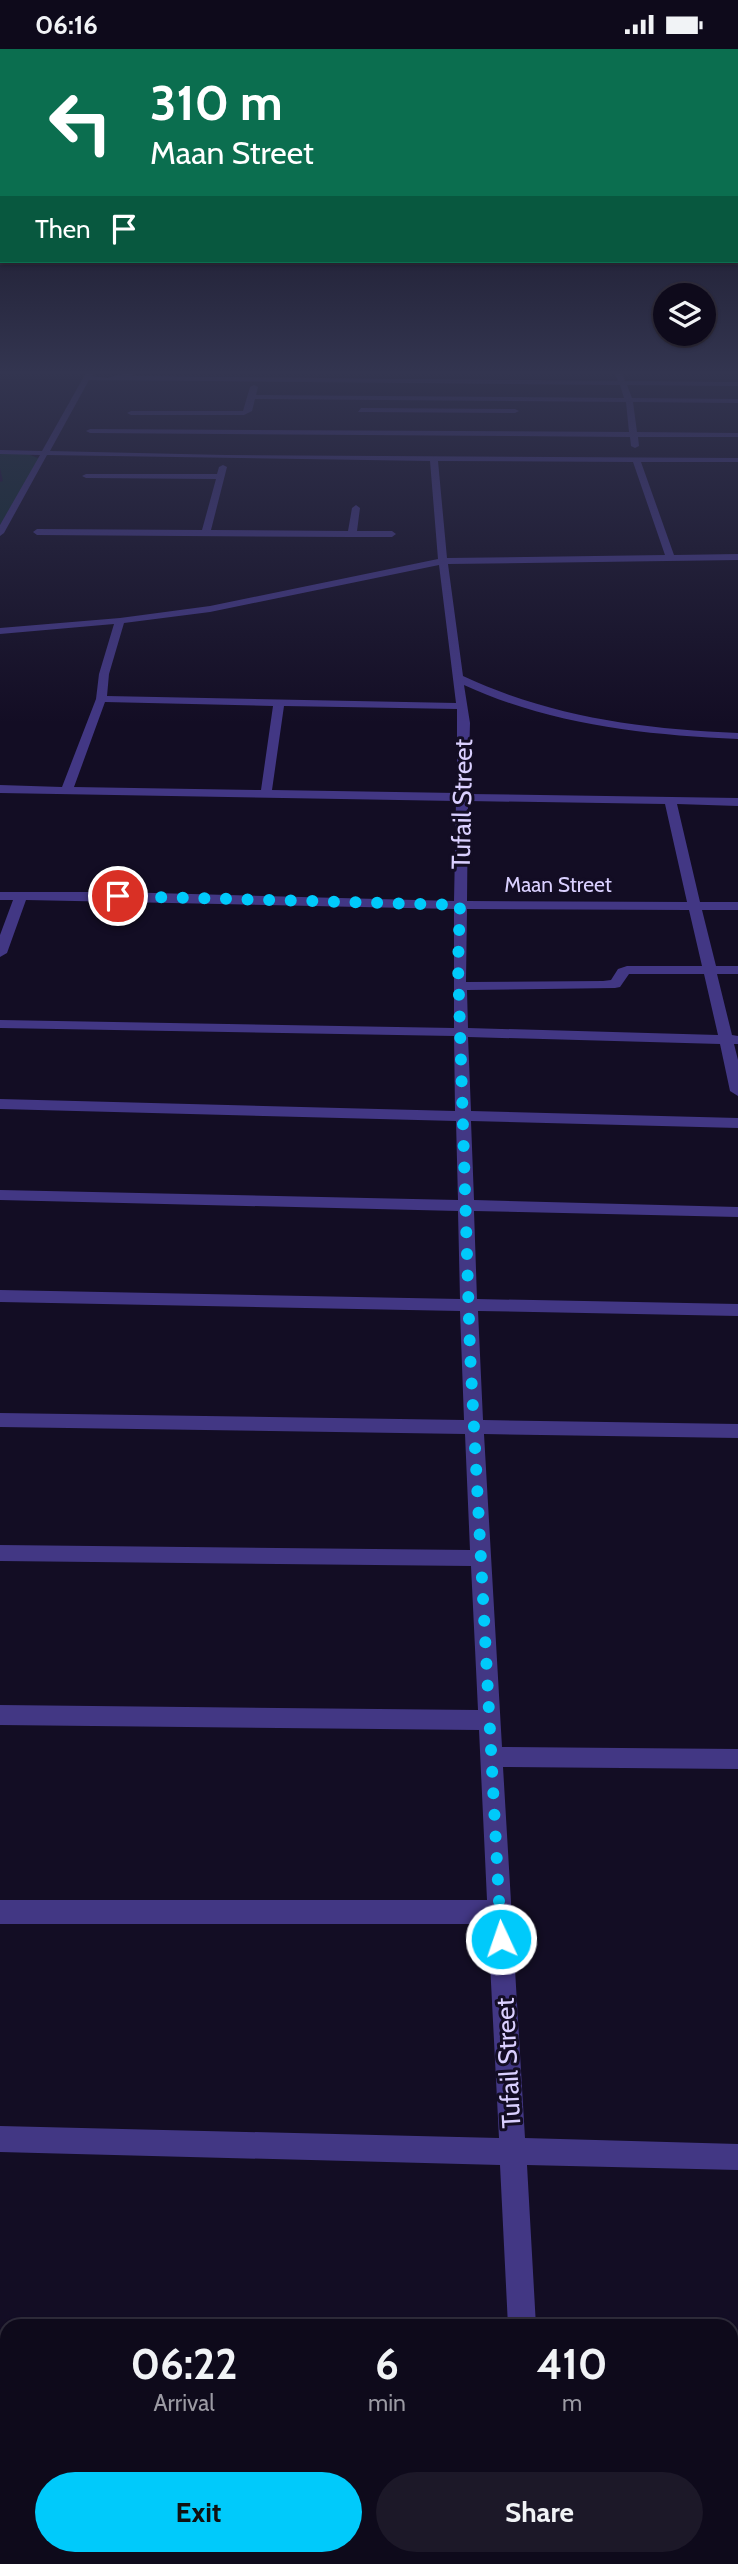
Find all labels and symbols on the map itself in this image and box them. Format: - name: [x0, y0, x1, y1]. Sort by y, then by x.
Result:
- street label: Tufail Street: [445, 738, 479, 870]
- pin: [88, 866, 148, 926]
- street label: Maan Street: [504, 872, 612, 897]
- position arrow: [464, 1902, 538, 1976]
- street label: Tufail Street: [489, 1997, 527, 2129]

